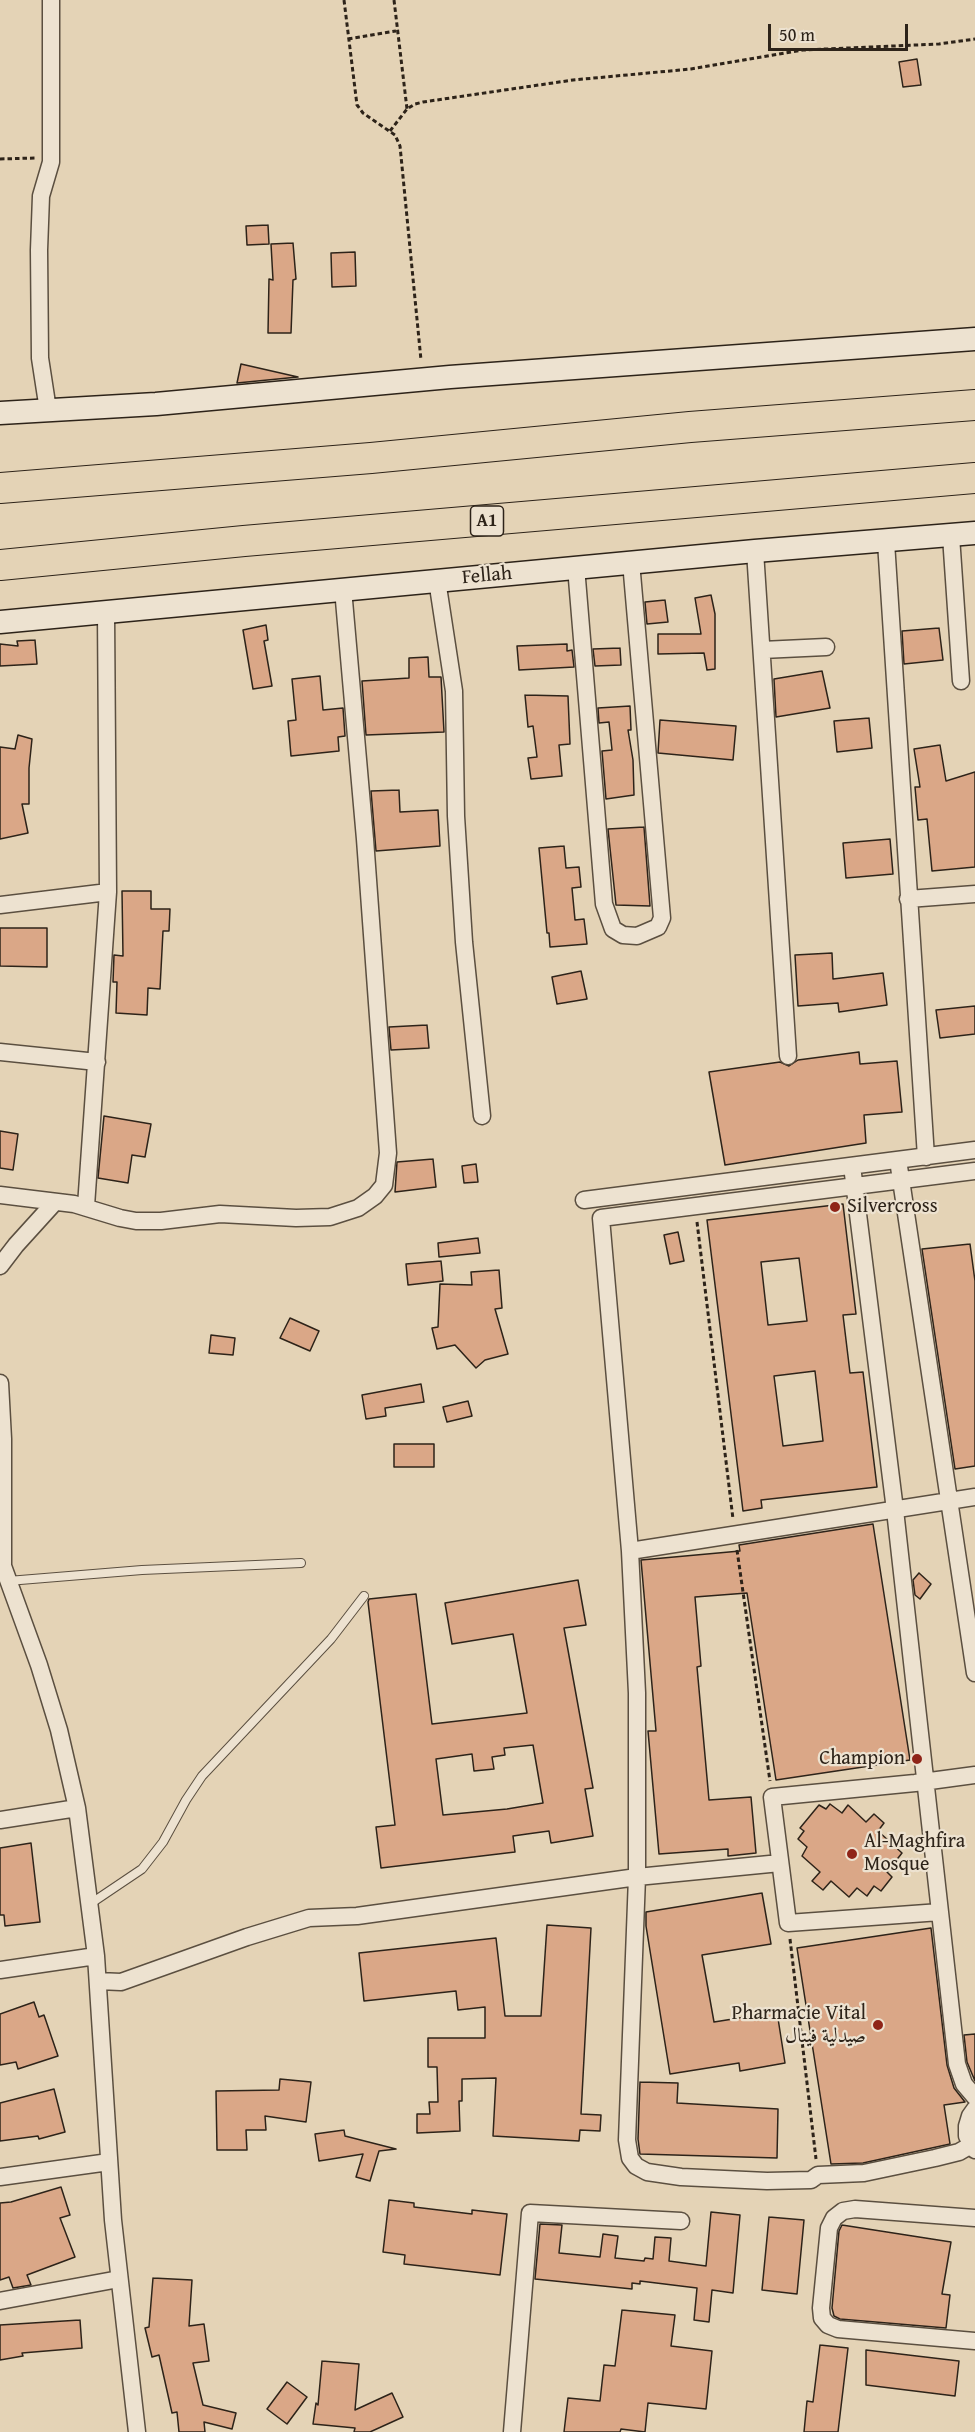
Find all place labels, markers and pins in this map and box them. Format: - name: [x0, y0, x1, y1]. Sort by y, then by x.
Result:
- place label: Silvercross: [847, 1195, 938, 1219]
- marker: Silvercross: [828, 1200, 842, 1214]
- place label: Champion: [819, 1747, 905, 1771]
- marker: Champion: [910, 1752, 924, 1766]
- place label: Al-Maghfira Mosque: [864, 1830, 965, 1877]
- marker: Al-Maghfira Mosque: [845, 1847, 859, 1861]
- place label: Pharmacie Vital صيدلية فيتال: [731, 2002, 866, 2049]
- marker: Pharmacie Vital صيدلية فيتال: [871, 2018, 885, 2032]

